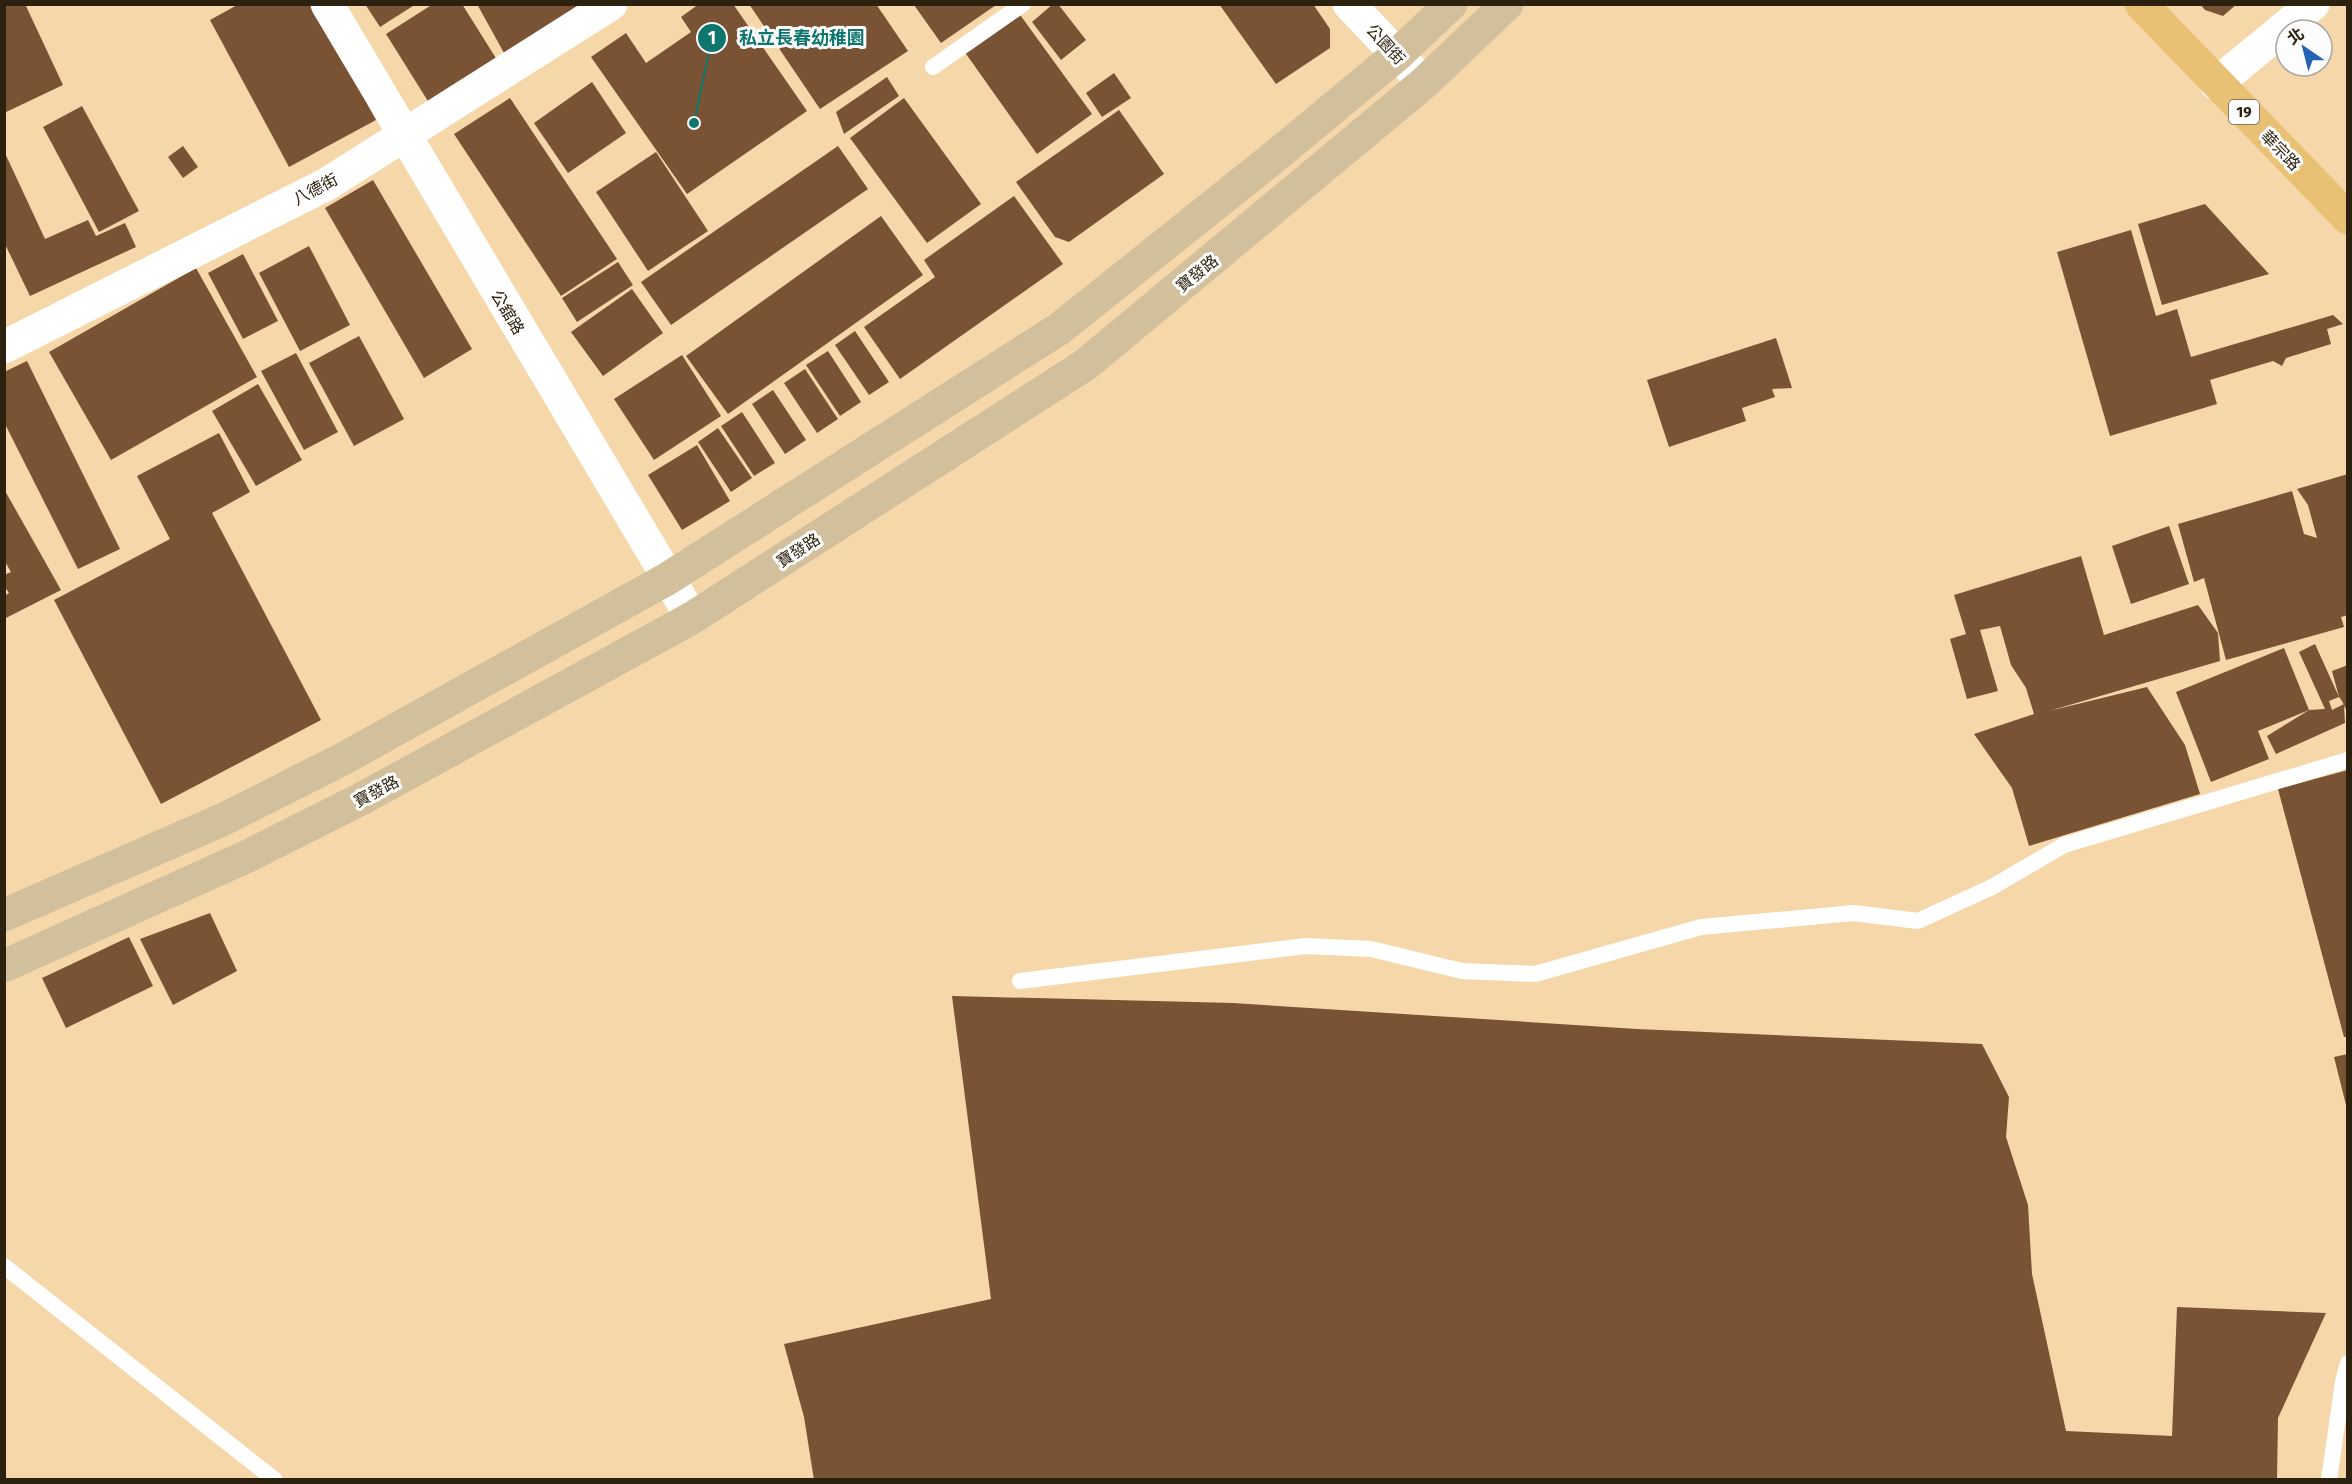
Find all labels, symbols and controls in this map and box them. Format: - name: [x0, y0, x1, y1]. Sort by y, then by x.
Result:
- north arrow: [2274, 18, 2334, 78]
- callout: 私立長春幼稚園: [697, 20, 877, 56]
- street label: 公園街: [1362, 20, 1409, 68]
- text: 北: [2284, 24, 2308, 48]
- text: 1: [708, 27, 716, 49]
- text: 私立長春幼稚園: [739, 27, 865, 49]
- road number: 19: [2229, 100, 2259, 124]
- street label: 華宗路: [2257, 126, 2304, 174]
- street label: 八德街: [290, 170, 341, 209]
- street label: 寶發路: [1173, 251, 1222, 296]
- street label: 公舘路: [487, 287, 528, 338]
- street label: 寶發路: [773, 529, 824, 571]
- street label: 寶發路: [351, 772, 402, 811]

